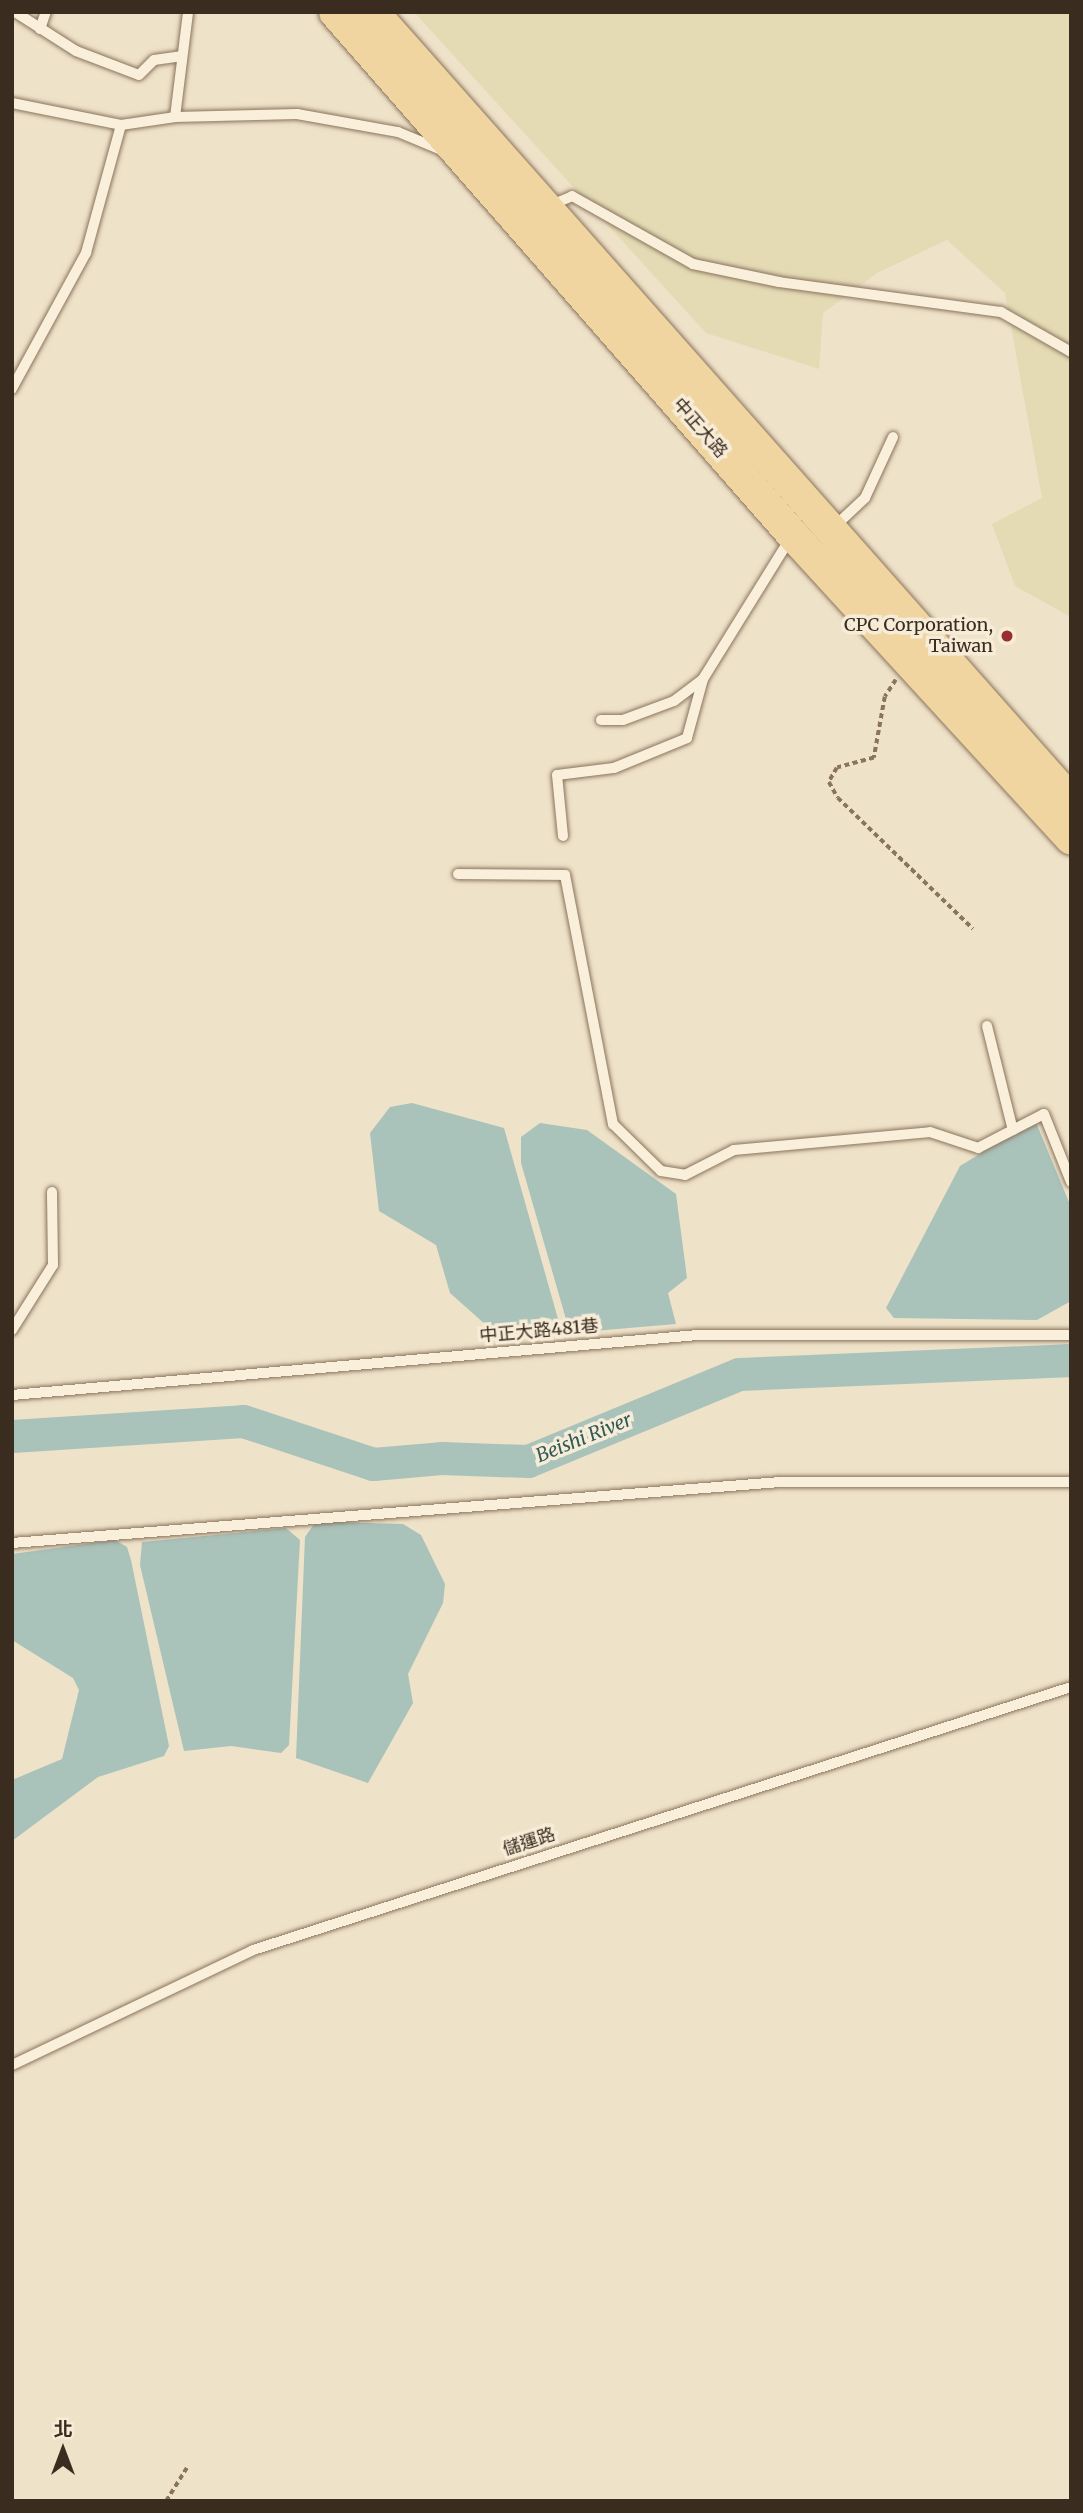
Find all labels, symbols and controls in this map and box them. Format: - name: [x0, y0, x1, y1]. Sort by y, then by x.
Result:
- street label: 中正大路: [668, 394, 732, 462]
- place label: CPC Corporation, Taiwan: [844, 615, 993, 658]
- marker: CPC Corporation, Taiwan: [999, 628, 1015, 644]
- street label: 中正大路481巷: [479, 1315, 599, 1347]
- water label: Beishi River: [533, 1408, 635, 1468]
- street label: 儲運路: [500, 1823, 558, 1861]
- north arrow: [28, 2415, 98, 2485]
- text: 北: [53, 2417, 73, 2441]

